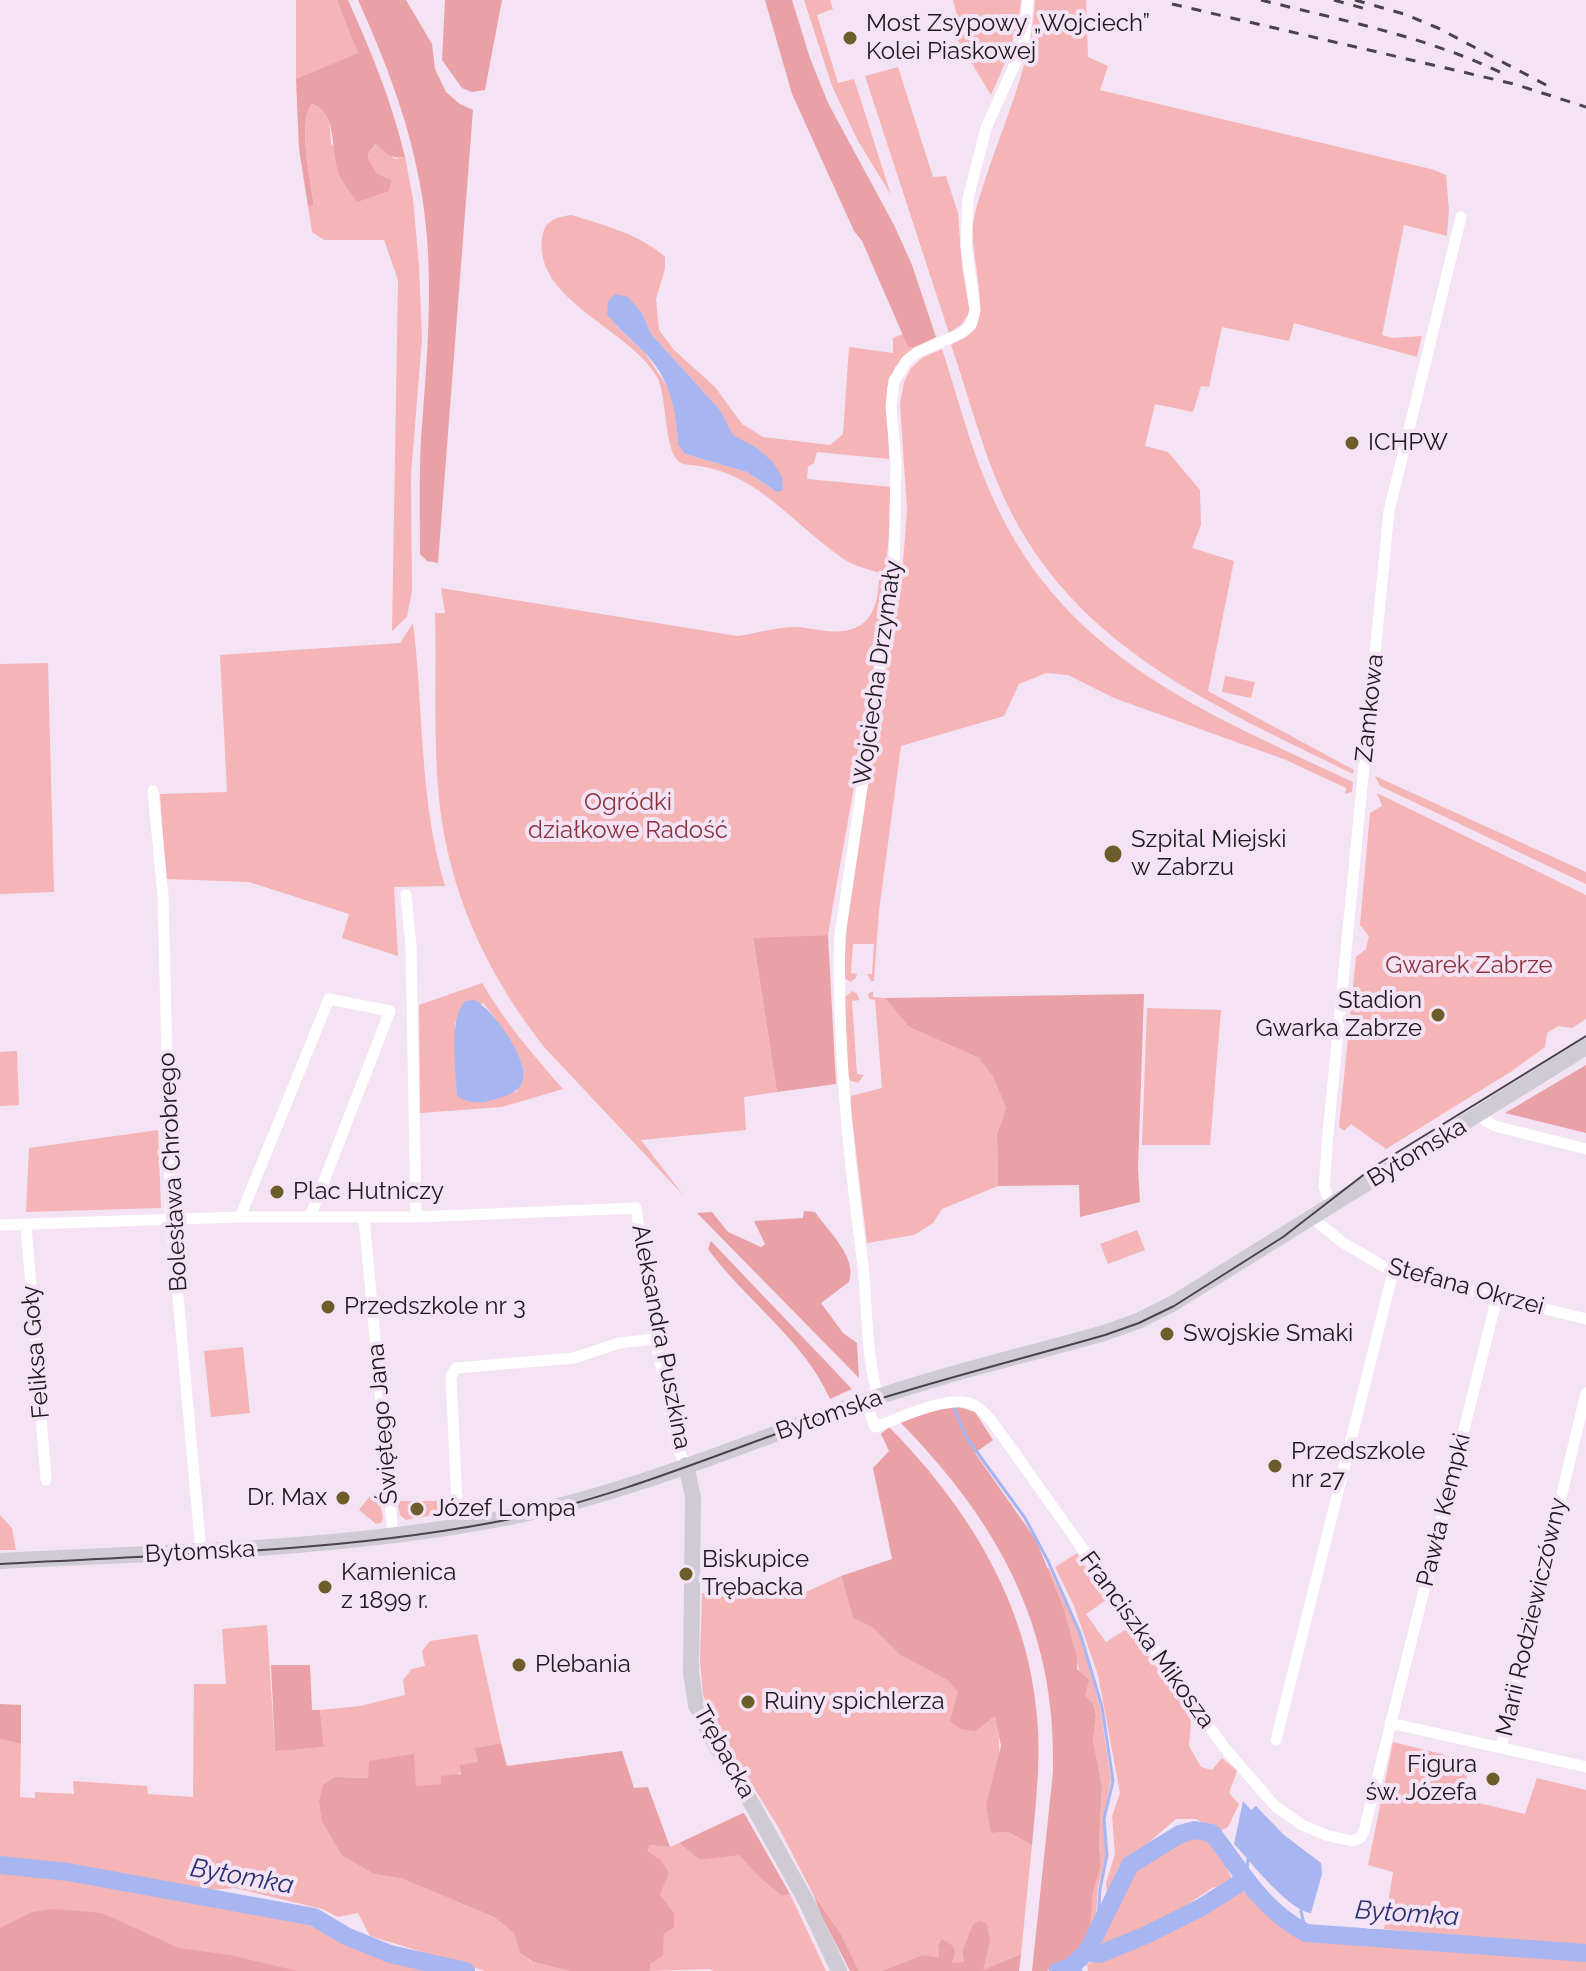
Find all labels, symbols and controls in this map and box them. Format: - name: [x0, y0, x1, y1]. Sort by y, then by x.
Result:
- place label: Most Zsypowy „Wojciech” Kolei Piaskowej: [866, 10, 1150, 66]
- marker: Most Zsypowy „Wojciech” Kolei Piaskowej: [841, 29, 859, 47]
- place label: ICHPW: [1368, 429, 1448, 457]
- marker: ICHPW: [1343, 434, 1361, 452]
- street label: Wojciecha Drzymały: [848, 559, 908, 787]
- street label: Zamkowa: [1350, 653, 1390, 763]
- park label: Ogródki działkowe Radość: [528, 789, 728, 845]
- place label: Szpital Miejski w Zabrzu: [1131, 826, 1286, 882]
- marker: Szpital Miejski w Zabrzu: [1102, 843, 1124, 865]
- park label: Gwarek Zabrze: [1385, 952, 1553, 980]
- place label: Stadion Gwarka Zabrze: [1255, 987, 1422, 1043]
- marker: Stadion Gwarka Zabrze: [1429, 1006, 1447, 1024]
- street label: Bolesława Chrobrego: [152, 1052, 194, 1292]
- street label: Bytomska: [1362, 1112, 1472, 1194]
- place label: Plac Hutniczy: [293, 1178, 444, 1206]
- marker: Plac Hutniczy: [268, 1183, 286, 1201]
- street label: Aleksandra Puszkina: [625, 1222, 697, 1452]
- street label: Stefana Okrzei: [1385, 1252, 1547, 1322]
- street label: Feliksa Goły: [16, 1284, 56, 1420]
- place label: Przedszkole nr 3: [344, 1293, 526, 1321]
- marker: Przedszkole nr 3: [319, 1298, 337, 1316]
- place label: Swojskie Smaki: [1183, 1320, 1353, 1348]
- marker: Swojskie Smaki: [1158, 1325, 1176, 1343]
- street label: Świętego Jana: [362, 1342, 404, 1506]
- street label: Bytomska: [772, 1383, 886, 1447]
- street label: Pawła Kempki: [1411, 1430, 1477, 1590]
- place label: Przedszkole nr 27: [1291, 1438, 1425, 1494]
- marker: Przedszkole nr 27: [1266, 1457, 1284, 1475]
- place label: Dr. Max: [247, 1484, 327, 1512]
- marker: Dr. Max: [334, 1489, 352, 1507]
- place label: Józef Lompa: [433, 1495, 576, 1523]
- street label: Marii Rodziewiczówny: [1491, 1495, 1573, 1739]
- marker: Józef Lompa: [408, 1500, 426, 1518]
- street label: Bytomska: [144, 1535, 256, 1569]
- place label: Biskupice Trębacka: [702, 1546, 809, 1602]
- street label: Franciszka Mikosza: [1073, 1546, 1221, 1734]
- place label: Kamienica z 1899 r.: [341, 1559, 456, 1615]
- marker: Biskupice Trębacka: [677, 1565, 695, 1583]
- marker: Kamienica z 1899 r.: [316, 1578, 334, 1596]
- place label: Plebania: [535, 1651, 631, 1679]
- marker: Plebania: [510, 1656, 528, 1674]
- place label: Ruiny spichlerza: [764, 1688, 945, 1716]
- marker: Ruiny spichlerza: [739, 1693, 757, 1711]
- street label: Trębacka: [687, 1701, 761, 1803]
- place label: Figura św. Józefa: [1365, 1751, 1477, 1807]
- marker: Figura św. Józefa: [1484, 1770, 1502, 1788]
- water label: Bytomka: [188, 1853, 296, 1901]
- water label: Bytomka: [1354, 1895, 1460, 1933]

